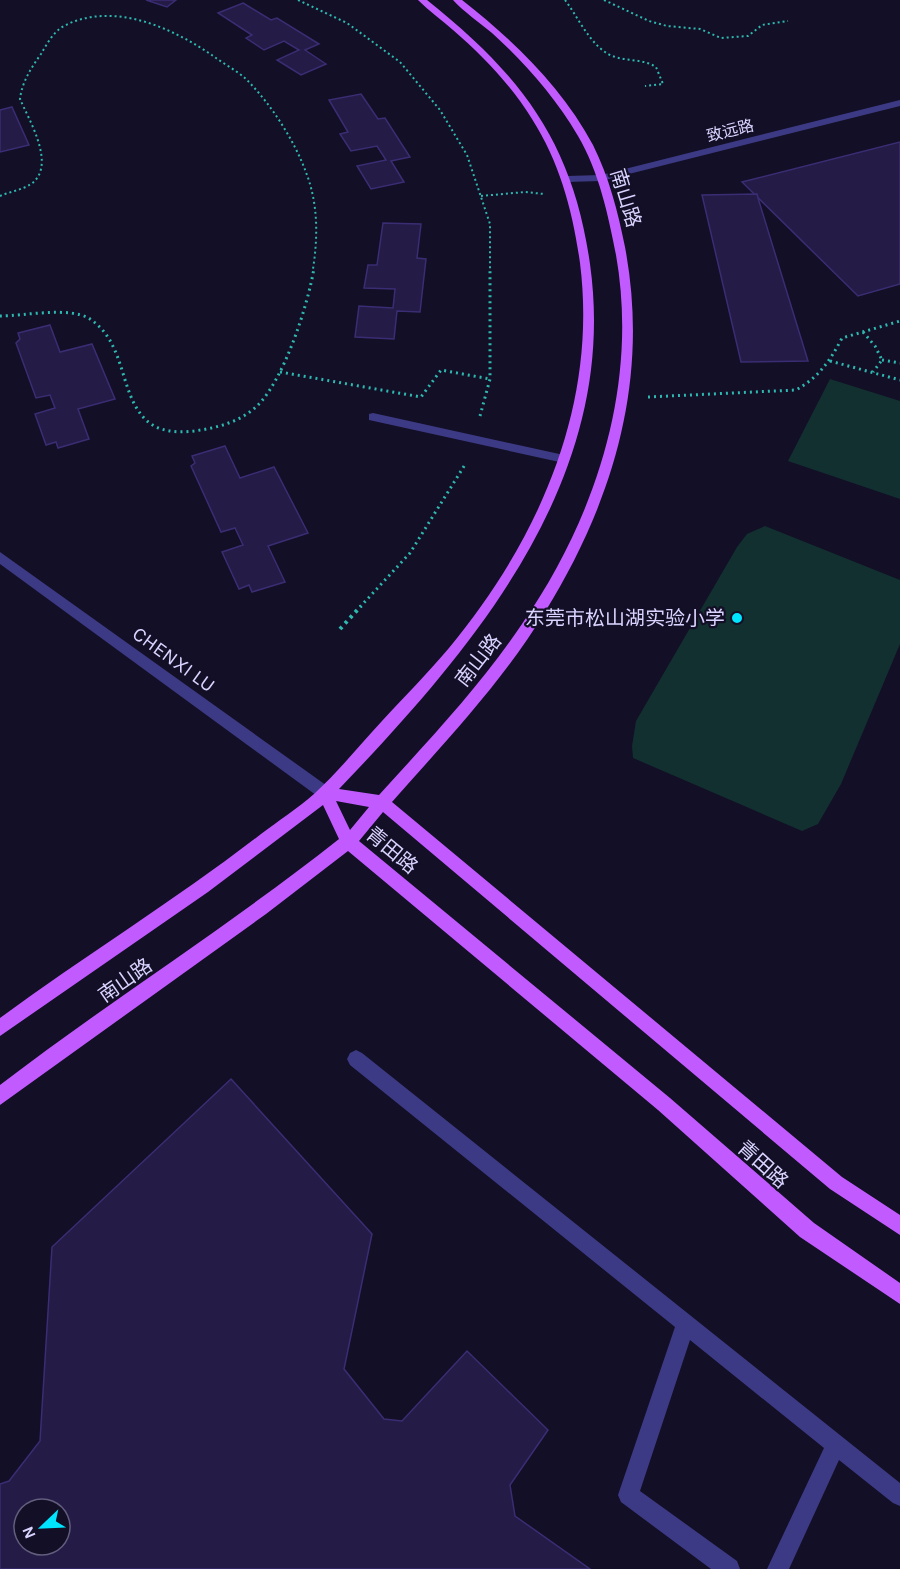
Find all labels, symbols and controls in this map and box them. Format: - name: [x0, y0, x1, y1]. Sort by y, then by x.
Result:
- street label: 致远路: [705, 115, 756, 146]
- street label: 南山路: [606, 166, 645, 230]
- place label: 东莞市松山湖实验小学: [525, 607, 725, 630]
- marker: 东莞市松山湖实验小学: [730, 611, 744, 625]
- street label: CHENXI LU: [128, 622, 219, 697]
- street label: 南山路: [451, 630, 506, 691]
- street label: 青田路: [361, 822, 422, 878]
- street label: 南山路: [94, 954, 156, 1007]
- street label: 青田路: [733, 1136, 793, 1193]
- north arrow: [12, 1497, 72, 1557]
- text: N: [18, 1524, 40, 1542]

